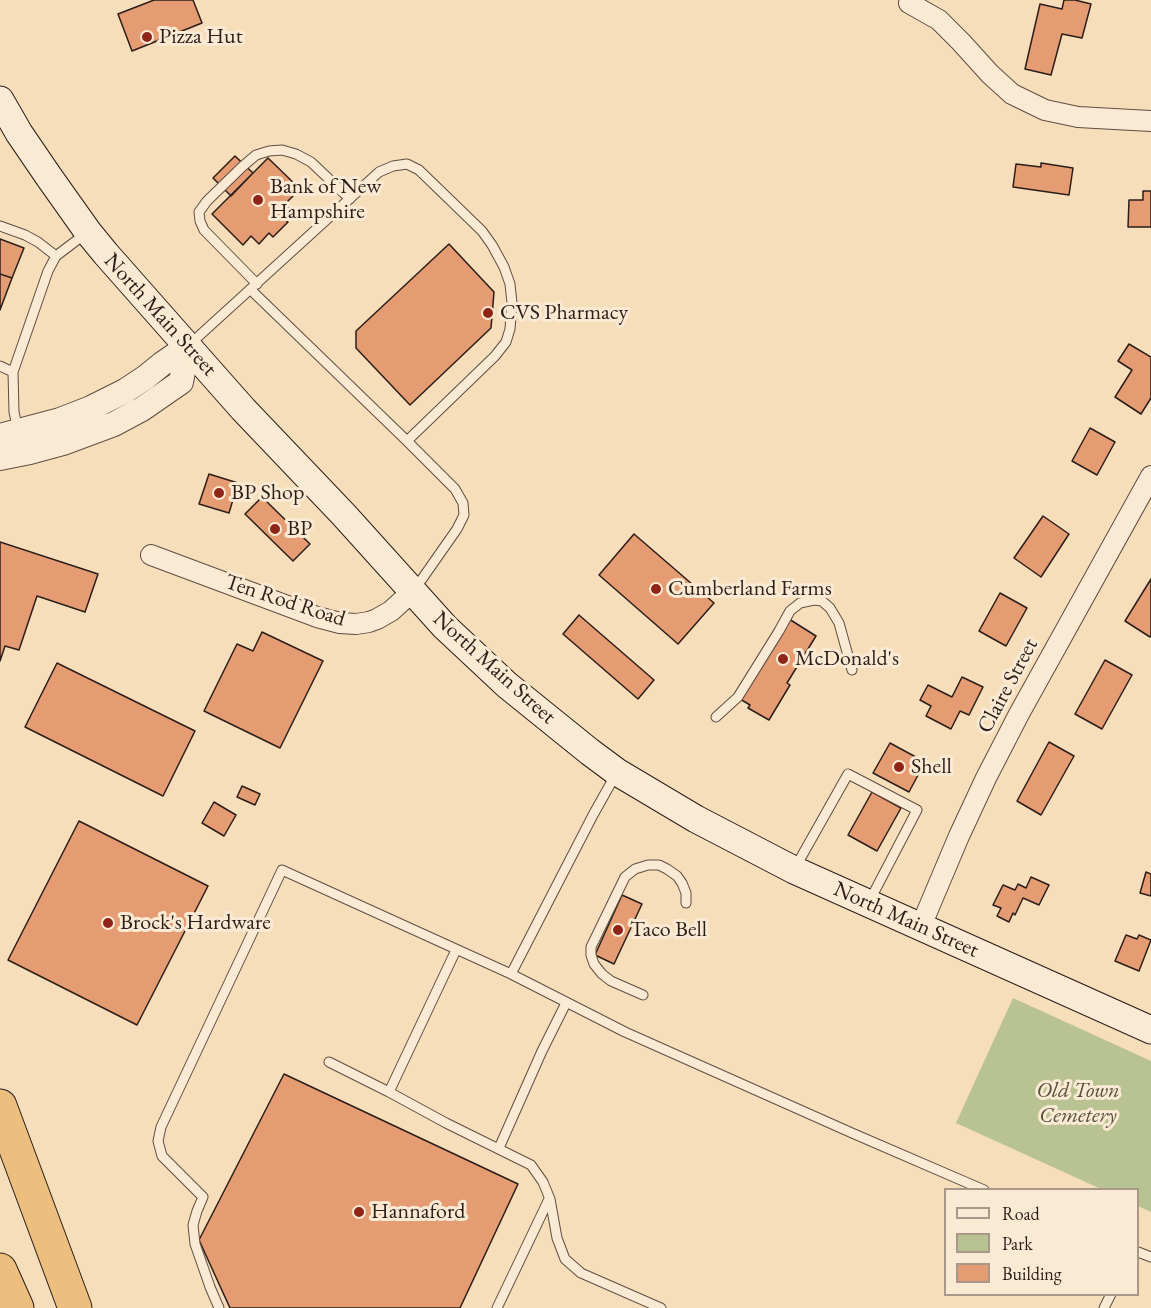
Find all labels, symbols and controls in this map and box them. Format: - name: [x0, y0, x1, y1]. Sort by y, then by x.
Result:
- place label: Pizza Hut: [159, 24, 243, 50]
- marker: Pizza Hut: [140, 30, 154, 44]
- place label: Bank of New Hampshire: [270, 174, 381, 226]
- marker: Bank of New Hampshire: [251, 193, 265, 207]
- street label: North Main Street: [98, 248, 222, 382]
- place label: CVS Pharmacy: [500, 300, 628, 326]
- marker: CVS Pharmacy: [481, 306, 495, 320]
- place label: BP Shop: [231, 480, 304, 506]
- marker: BP Shop: [212, 486, 226, 500]
- place label: BP: [287, 516, 312, 542]
- marker: BP: [268, 522, 282, 536]
- street label: Ten Rod Road: [221, 569, 349, 633]
- place label: Cumberland Farms: [668, 576, 832, 602]
- marker: Cumberland Farms: [649, 582, 663, 596]
- street label: North Main Street: [427, 606, 561, 730]
- street label: Claire Street: [972, 634, 1044, 738]
- place label: McDonald's: [795, 646, 899, 672]
- marker: McDonald's: [776, 652, 790, 666]
- place label: Shell: [911, 754, 952, 780]
- marker: Shell: [892, 760, 906, 774]
- street label: North Main Street: [829, 876, 983, 964]
- place label: Brock's Hardware: [120, 910, 271, 936]
- marker: Brock's Hardware: [101, 916, 115, 930]
- place label: Taco Bell: [630, 917, 707, 943]
- marker: Taco Bell: [611, 923, 625, 937]
- park label: Old Town Cemetery: [1036, 1078, 1120, 1130]
- legend: [944, 1188, 1139, 1296]
- place label: Hannaford: [371, 1199, 465, 1225]
- text: Road: [1002, 1202, 1040, 1225]
- marker: Hannaford: [352, 1205, 366, 1219]
- text: Park: [1002, 1232, 1033, 1255]
- text: Building: [1002, 1262, 1062, 1285]

